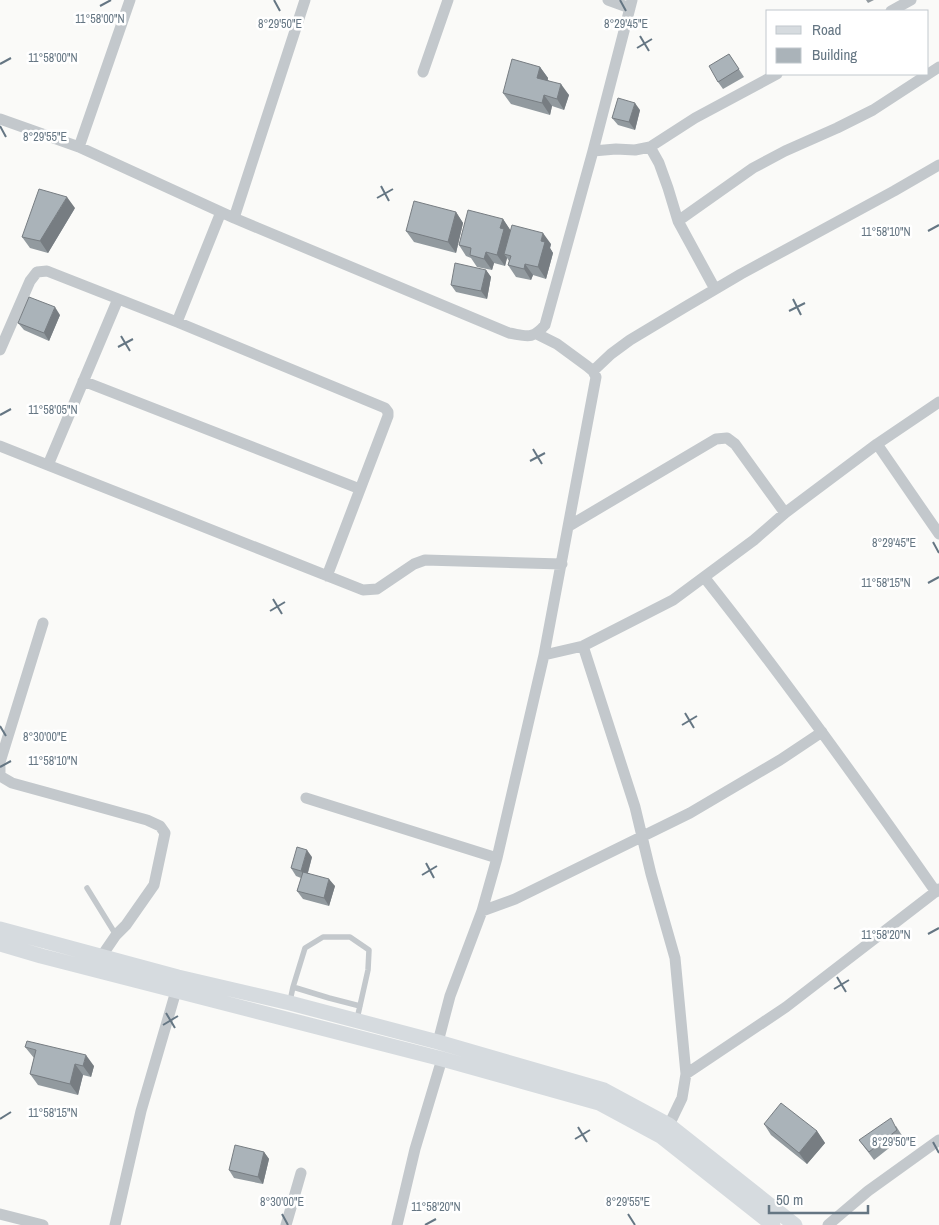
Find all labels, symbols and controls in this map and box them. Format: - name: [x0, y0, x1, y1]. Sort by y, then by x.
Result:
- legend: [766, 10, 929, 75]
- text: 11°58'00"N: [75, 11, 125, 27]
- text: 8°29'50"E: [258, 16, 302, 32]
- text: 8°29'45"E: [604, 16, 648, 32]
- text: Road: [812, 19, 841, 40]
- text: Building: [812, 44, 857, 65]
- text: 11°58'00"N: [28, 50, 78, 66]
- text: 8°29'55"E: [23, 129, 67, 145]
- text: 11°58'10"N: [861, 224, 911, 240]
- text: 11°58'05"N: [28, 402, 78, 418]
- text: 8°29'45"E: [872, 535, 916, 551]
- text: 11°58'15"N: [861, 575, 911, 591]
- text: 8°30'00"E: [23, 729, 67, 745]
- text: 11°58'10"N: [28, 753, 78, 769]
- text: 11°58'20"N: [861, 927, 911, 943]
- text: 11°58'15"N: [28, 1105, 78, 1121]
- text: 8°29'50"E: [872, 1134, 916, 1150]
- scale bar: [769, 1182, 868, 1214]
- text: 50 m: [776, 1189, 803, 1210]
- text: 8°30'00"E: [260, 1194, 304, 1210]
- text: 8°29'55"E: [606, 1194, 650, 1210]
- text: 11°58'20"N: [411, 1199, 461, 1215]

